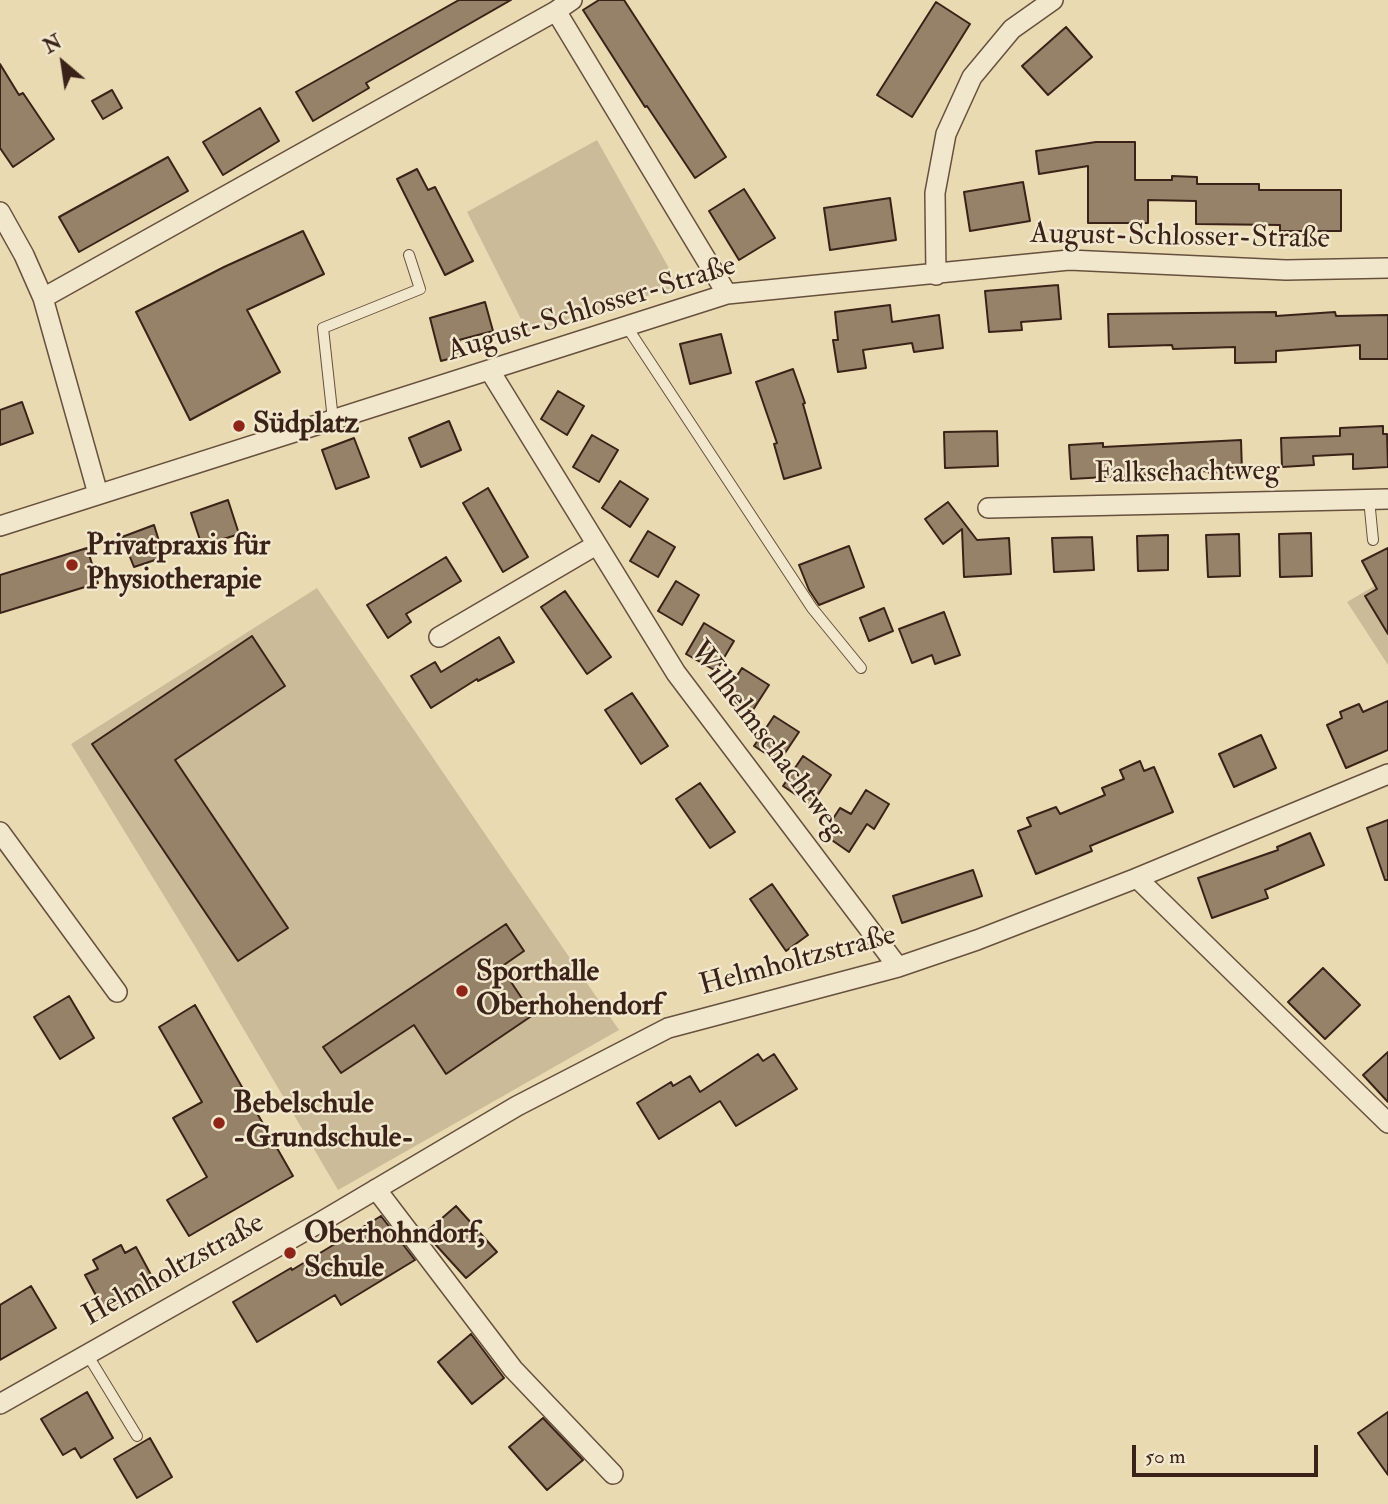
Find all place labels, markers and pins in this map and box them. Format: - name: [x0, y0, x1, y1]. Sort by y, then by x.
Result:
- place label: Südplatz: [253, 408, 359, 444]
- marker: Südplatz: [231, 418, 247, 434]
- place label: Privatpraxis für Physiotherapie: [86, 530, 270, 600]
- marker: Privatpraxis für Physiotherapie: [64, 557, 80, 573]
- place label: Sporthalle Oberhohendorf: [476, 956, 663, 1026]
- marker: Sporthalle Oberhohendorf: [454, 983, 470, 999]
- place label: Bebelschule -Grundschule-: [233, 1088, 414, 1158]
- marker: Bebelschule -Grundschule-: [211, 1115, 227, 1131]
- place label: Oberhohndorf, Schule: [304, 1218, 485, 1288]
- marker: Oberhohndorf, Schule: [282, 1245, 298, 1261]

